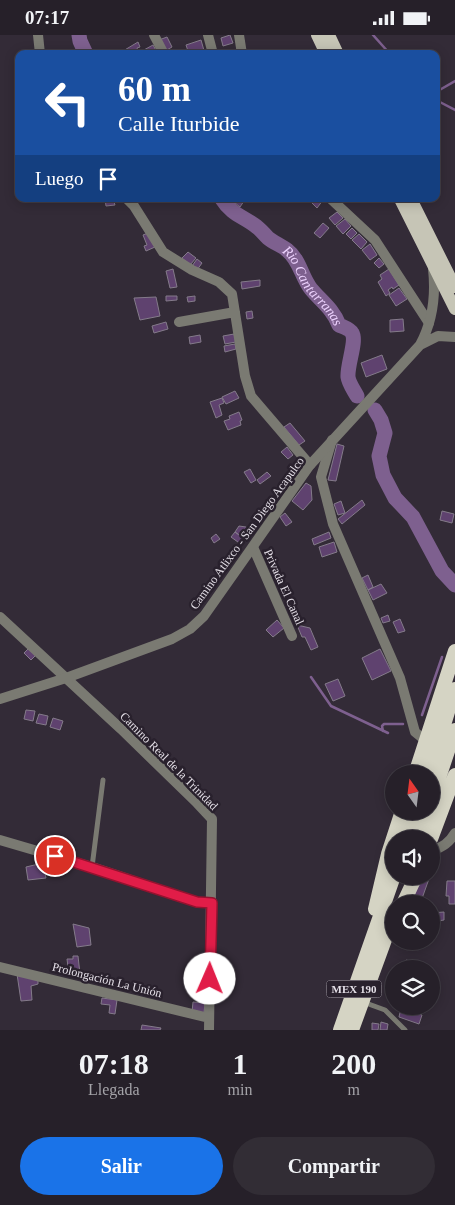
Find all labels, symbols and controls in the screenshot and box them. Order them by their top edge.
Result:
text: 07:17 [25,7,69,28]
icon: left [35,70,100,135]
text: 60 m [118,70,191,109]
text: Calle Iturbide [118,111,240,136]
icon: arrive [94,165,122,193]
text: Luego [35,168,84,189]
water label: Rio Cantarranas [279,242,346,328]
street label: Camino Atlixco - San Diego Acapulco [187,454,307,612]
street label: Privada El Canal [261,547,307,628]
street label: Camino Real de la Trinidad [117,709,221,813]
north arrow [385,765,440,820]
map controls [385,765,440,1015]
button: sound [385,830,440,885]
pin [34,835,76,877]
icon: arrive [41,842,69,870]
button: search [385,895,440,950]
position arrow [183,952,235,1004]
street label: Prolongación La Unión [51,960,163,1000]
button: layers [385,960,440,1015]
road number: MEX 190 [326,981,382,997]
text: 07:18 [79,1047,149,1080]
text: 1 [232,1047,247,1080]
text: 200 [331,1047,376,1080]
text: Llegada [88,1081,140,1098]
text: min [228,1081,252,1098]
text: m [347,1081,360,1098]
button: Salir [20,1137,223,1195]
button: Compartir [233,1137,435,1195]

